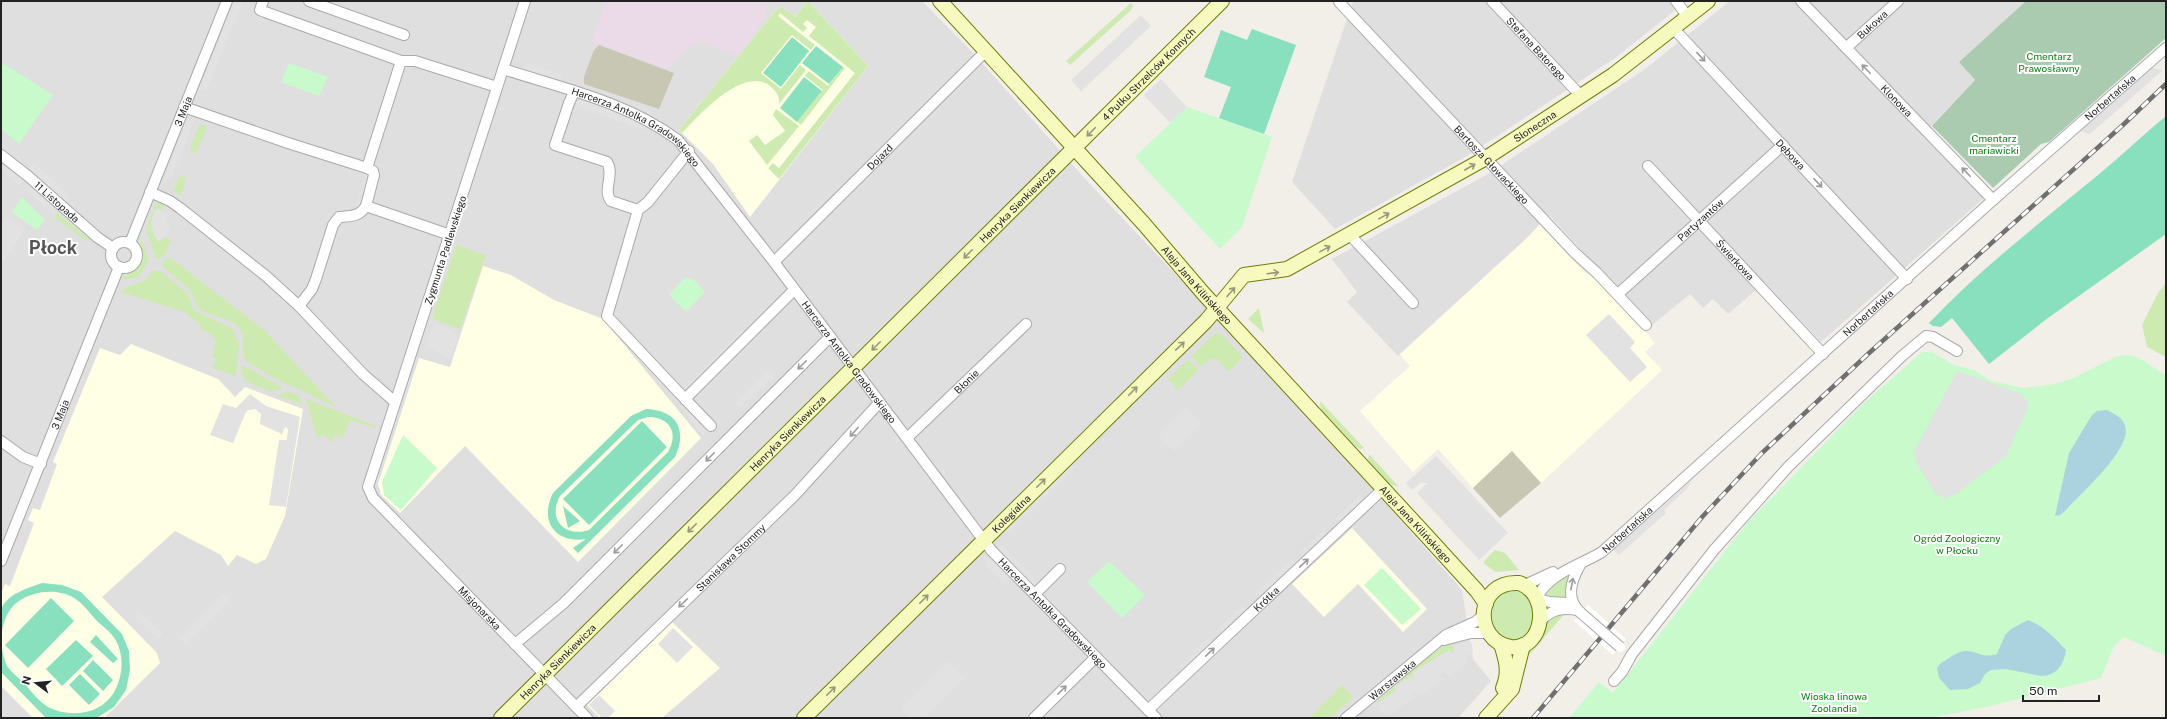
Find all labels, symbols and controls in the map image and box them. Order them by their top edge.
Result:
street label: Bukowa [1854,8,1890,41]
street label: Stefana Batorego [1504,15,1569,83]
street label: 4 Pułku Strzelców Konnych [1099,25,1198,123]
park label: Cmentarz Prawosławny [2018,50,2080,74]
one-way arrow [1696,52,1706,62]
one-way arrow [1861,64,1871,74]
street label: Norbertańska [2082,72,2138,123]
street label: Klonowa [1879,82,1915,119]
street label: Harcerza Antolka Gradowskiego [570,84,703,169]
street label: 3 Maja [171,94,194,128]
street label: Słoneczna [1511,108,1558,145]
street label: Bartosza Głowackiego [1452,123,1532,207]
one-way arrow [1086,127,1096,137]
park label: Cmentarz mariawicki [1969,132,2019,156]
street label: Dębowa [1773,136,1808,172]
street label: Dojazd [864,142,895,172]
one-way arrow [1464,163,1476,171]
street label: Henryka Sienkiewicza [977,164,1058,245]
one-way arrow [1961,167,1971,177]
one-way arrow [1813,178,1823,188]
street label: 11 Listopada [32,179,82,225]
street label: Zygmunta Padlewskiego [422,194,468,306]
street label: Partyzantów [1675,196,1726,243]
one-way arrow [1378,211,1390,219]
district label: Płock [29,237,78,258]
street label: Świerkowa [1713,237,1757,282]
street label: Aleja Jana Kilińskiego [1159,243,1235,327]
one-way arrow [1319,244,1331,252]
one-way arrow [963,249,972,259]
one-way arrow [1266,269,1279,276]
one-way arrow [1226,286,1235,297]
street label: Norbertańska [1840,287,1896,338]
street label: Harcerza Antolka Gradowskiego [799,298,899,426]
one-way arrow [871,341,881,351]
one-way arrow [1175,341,1185,351]
one-way arrow [797,360,807,370]
street label: Błonie [951,366,981,396]
one-way arrow [1128,386,1138,396]
street label: Henryka Sienkiewicza [747,393,828,473]
street label: 3 Maja [48,398,71,431]
one-way arrow [849,427,858,437]
one-way arrow [705,452,715,462]
one-way arrow [1036,478,1046,487]
street label: Aleja Jana Kilińskiego [1377,483,1454,565]
street label: Kolegialna [989,492,1033,535]
street label: Norbertańska [1599,504,1655,555]
street label: Stanisława Stommy [693,521,768,594]
one-way arrow [687,523,697,533]
park label: Ogród Zoologiczny w Płocku [1913,532,2001,556]
one-way arrow [613,544,623,554]
street label: Harcerza Antolka Gradowskiego [996,555,1110,671]
one-way arrow [1299,558,1309,567]
one-way arrow [1568,578,1576,591]
street label: Misjonarska [456,584,504,632]
street label: Krótka [1251,584,1281,614]
one-way arrow [919,594,929,604]
one-way arrow [678,598,688,608]
street label: Henryka Sienkiewicza [517,621,598,702]
one-way arrow [1204,648,1214,657]
street label: Warszawska [1366,657,1418,703]
north arrow [16,663,56,703]
text: N [19,674,33,686]
scale bar [2023,677,2099,703]
text: 50 m [2029,684,2057,698]
one-way arrow [1057,685,1067,695]
one-way arrow [826,686,836,696]
park label: Wioska linowa Zoolandia [1801,690,1867,714]

